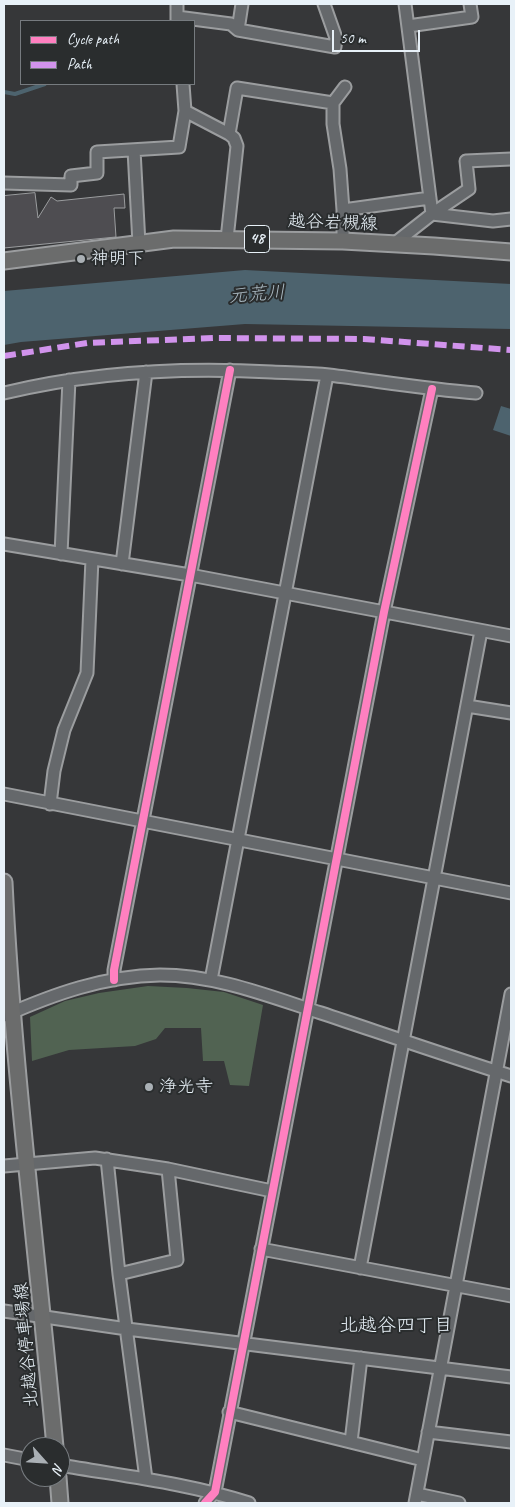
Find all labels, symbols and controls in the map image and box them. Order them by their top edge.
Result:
legend [20,20,195,85]
scale bar [335,20,422,52]
text: 50 m [340,29,366,48]
text: Cycle path [67,30,119,49]
text: Path [67,55,92,74]
street label: 越谷岩槻線 [288,211,378,235]
road number: 48 [244,225,270,252]
place label: 神明下 [91,248,145,270]
marker: 神明下 [75,253,87,265]
water label: 元荒川 [228,282,286,308]
place label: 浄光寺 [159,1076,213,1098]
marker: 浄光寺 [143,1081,155,1093]
street label: 北越谷停車場線 [11,1281,43,1409]
district label: 北越谷四丁目 [339,1315,453,1337]
north arrow [20,1437,70,1487]
text: N [48,1461,68,1476]

